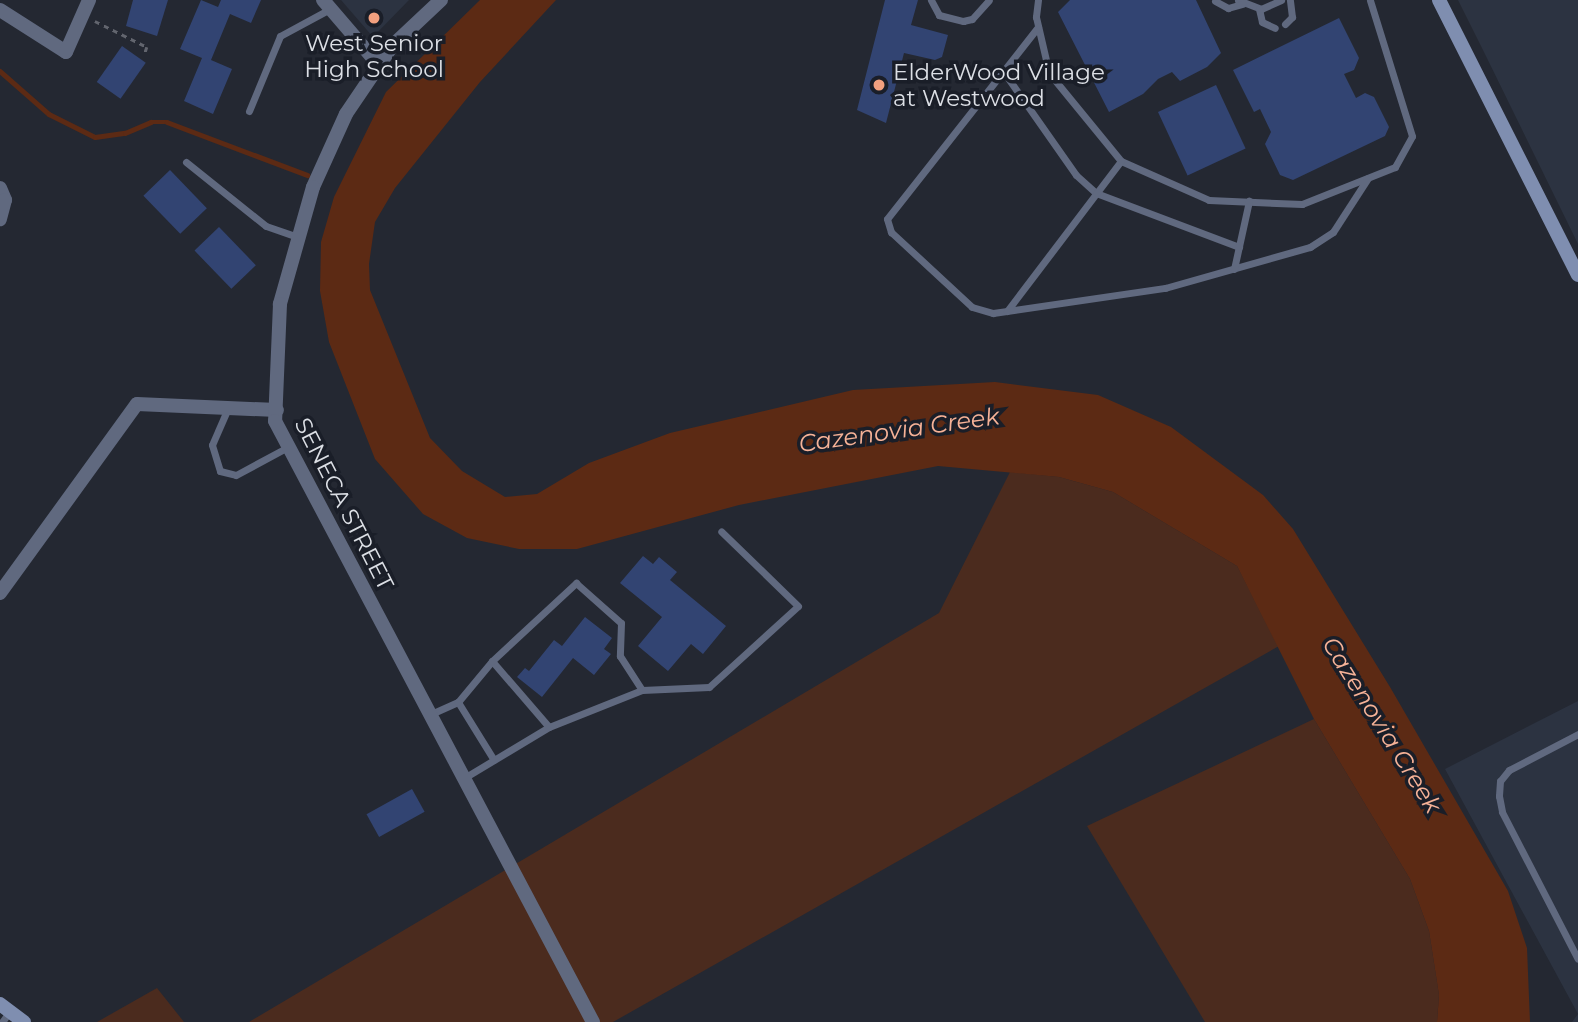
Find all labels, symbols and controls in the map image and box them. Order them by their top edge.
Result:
marker: West Senior High School [366,10,382,26]
place label: West Senior High School [304,29,444,83]
place label: ElderWood Village at Westwood [893,58,1105,112]
marker: ElderWood Village at Westwood [871,77,887,93]
water label: Cazenovia Creek [797,402,1001,458]
street label: SENECA STREET [289,413,399,595]
water label: Cazenovia Creek [1316,632,1448,818]

